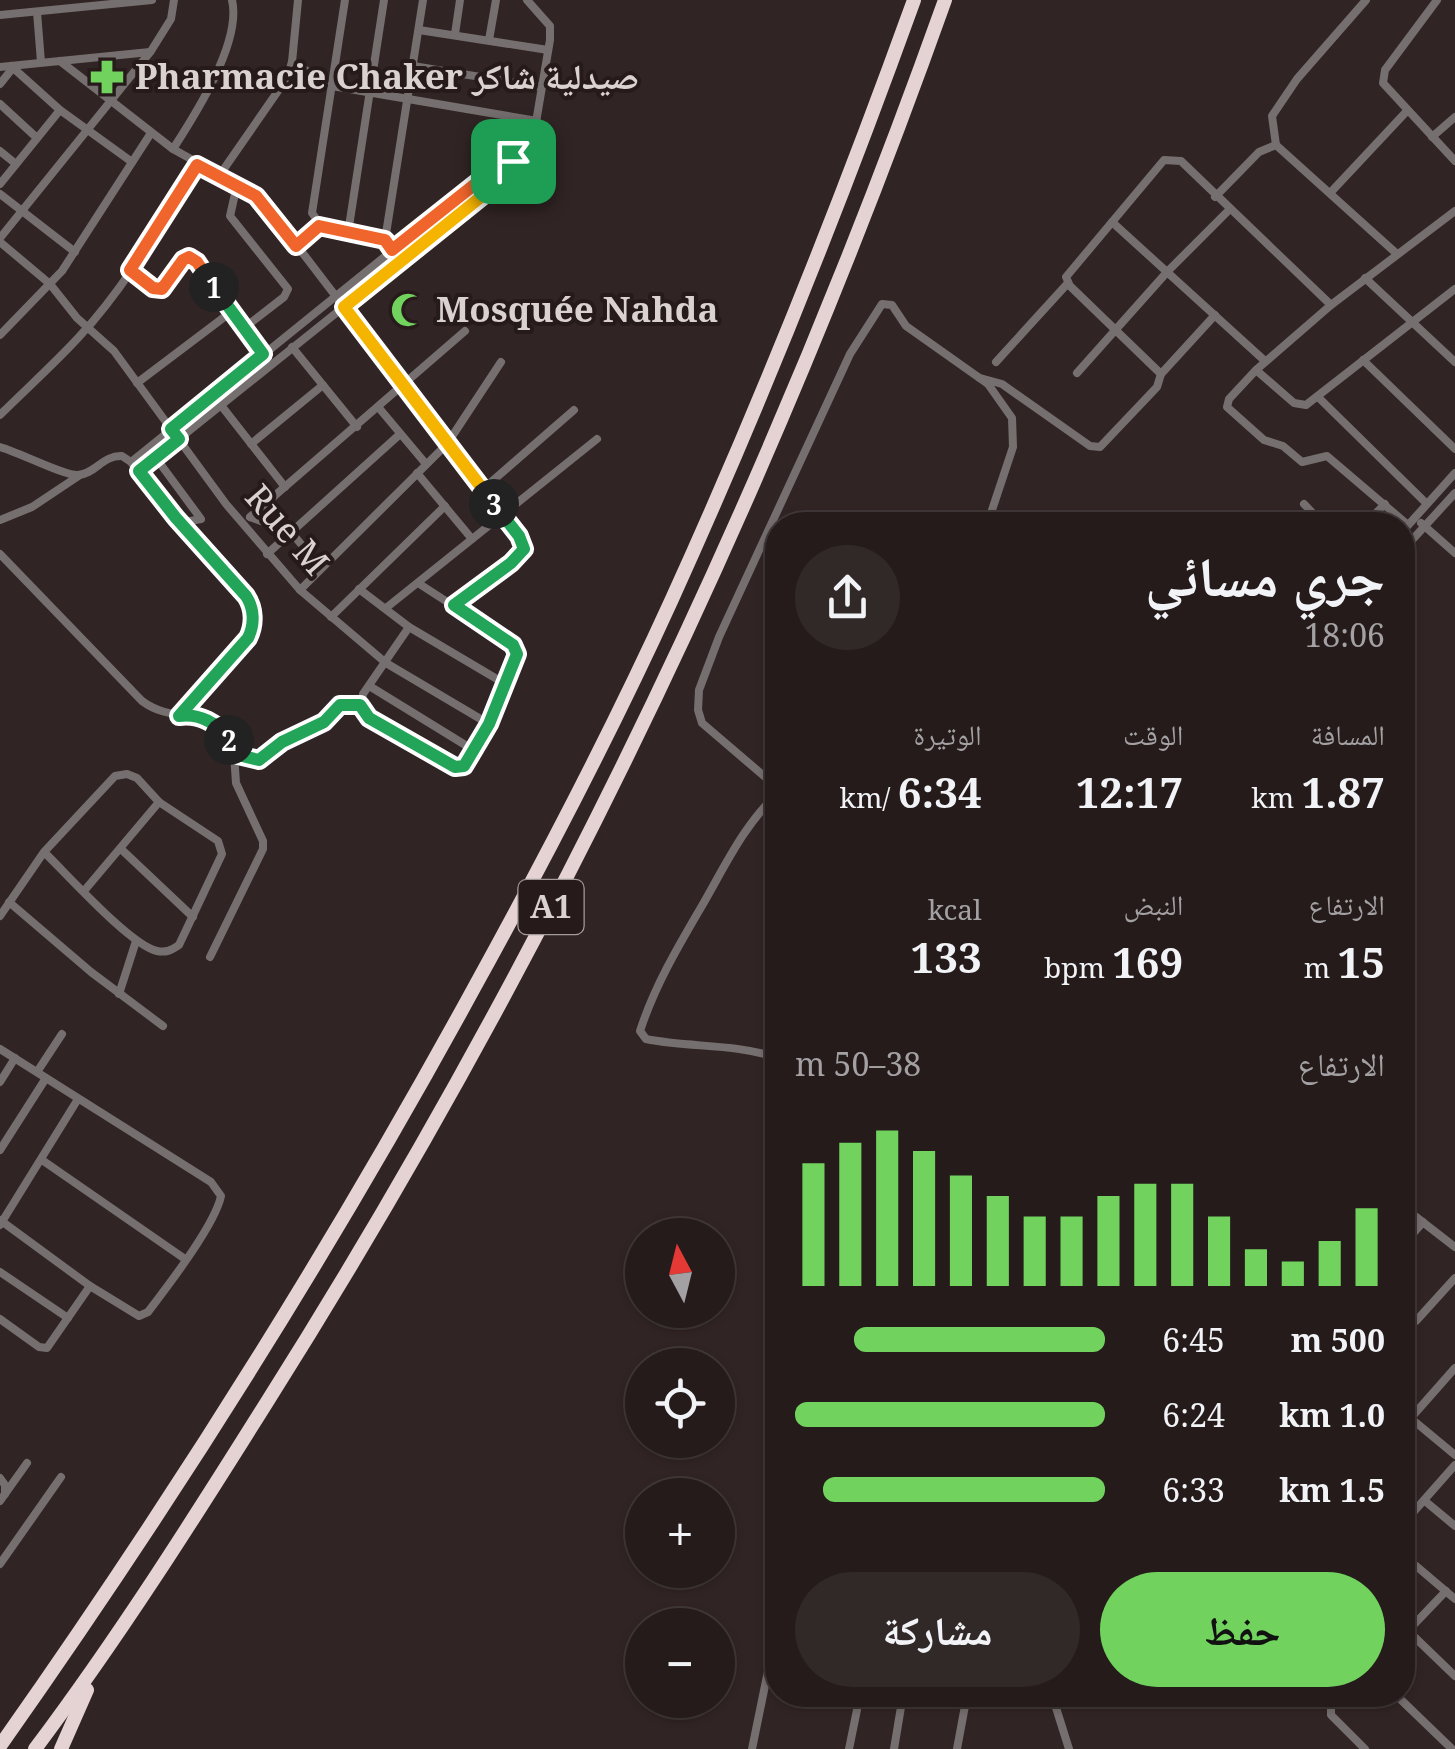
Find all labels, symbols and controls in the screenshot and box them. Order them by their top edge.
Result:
place label: Pharmacie Chaker صيدلية شاكر [135,52,639,99]
pharmacy icon: Pharmacie Chaker صيدلية شاكر [88,58,126,96]
pin [471,119,556,204]
icon: arrive [486,134,541,189]
pin: 1 [189,262,239,312]
text: 1 [206,268,222,306]
place label: Mosquée Nahda [436,285,718,332]
mosque icon: Mosquée Nahda [389,291,427,329]
street label: Rue M [236,474,341,584]
pin: 3 [469,479,519,529]
text: 3 [486,485,502,523]
text: جري مسائي [1145,538,1385,613]
button: share [795,545,900,650]
text: 18:06 [1304,613,1385,656]
pin: 2 [204,715,254,765]
text: الوتيرة [914,715,982,753]
text: الوقت [1123,715,1183,753]
text: المسافة [1311,715,1385,753]
text: 2 [221,721,237,759]
text: 6:34 [898,763,982,820]
text: 12:17 [1076,763,1183,820]
text: 1.87 [1301,763,1385,820]
text: /km [840,778,898,816]
text: km [1251,778,1301,816]
road number: A1 [518,880,584,934]
text: النبض [1124,885,1183,923]
text: الارتفاع [1309,885,1385,923]
text: kcal [928,890,982,928]
text: 133 [910,928,982,985]
text: 169 [1112,933,1183,990]
text: 15 [1338,933,1385,990]
text: bpm [1044,948,1112,986]
text: m [1304,948,1338,986]
text: 38–50 m [795,1042,921,1085]
text: الارتفاع [1298,1042,1385,1085]
north arrow [625,1218,735,1328]
map controls [625,1218,735,1718]
text: 6:45 [1162,1318,1225,1361]
text: 500 m [1291,1318,1385,1361]
button: locate [625,1348,735,1458]
text: 6:24 [1162,1393,1225,1436]
text: 1.0 km [1279,1393,1385,1436]
text: 6:33 [1162,1468,1225,1511]
text: 1.5 km [1279,1468,1385,1511]
button: + [625,1478,735,1588]
button: مشاركة [795,1572,1080,1687]
button: حفظ [1100,1572,1385,1687]
button: − [625,1608,735,1718]

